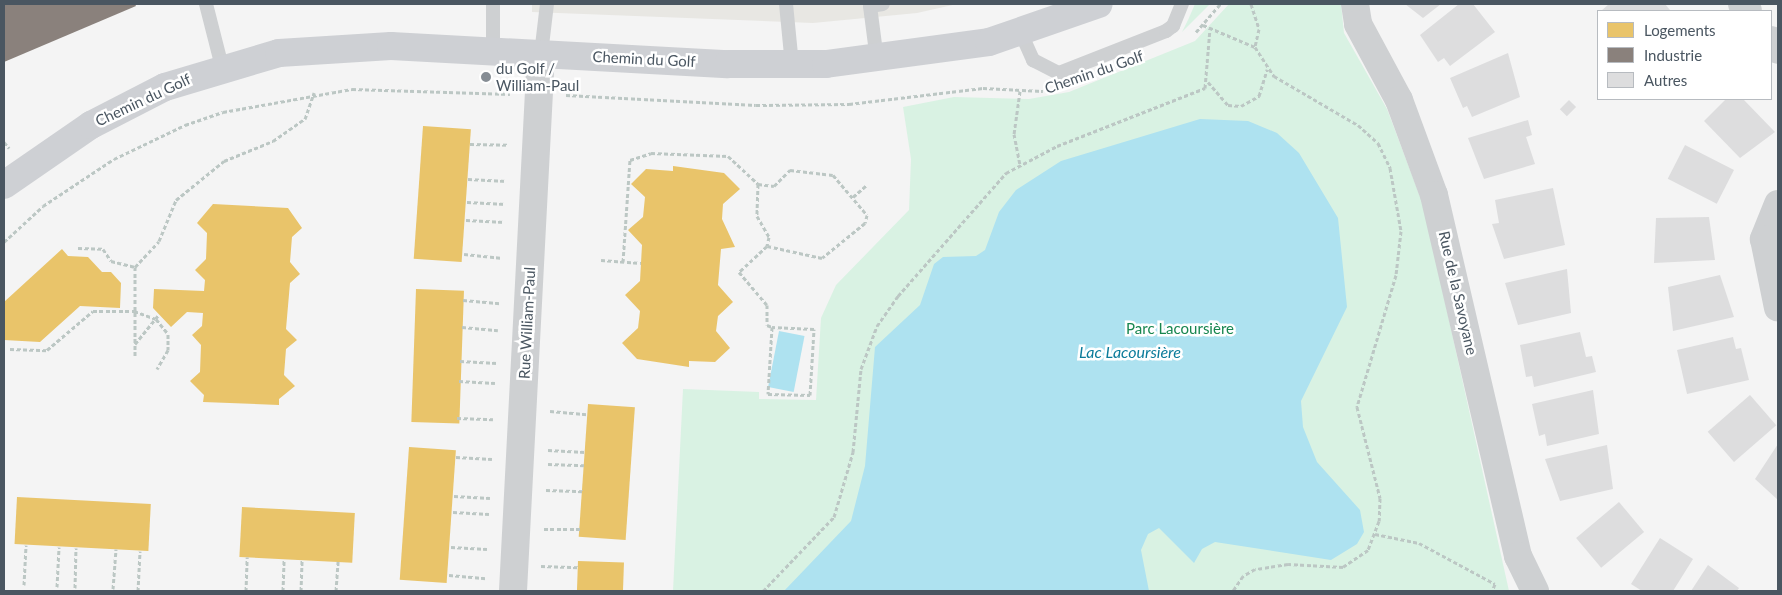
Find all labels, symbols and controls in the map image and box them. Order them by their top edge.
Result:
legend [1597,10,1772,100]
text: Logements [1644,21,1716,39]
text: Industrie [1644,46,1702,64]
street label: Chemin du Golf [592,47,696,71]
street label: Chemin du Golf [1042,47,1146,97]
place label: du Golf / William-Paul [496,59,579,94]
street label: Chemin du Golf [92,70,194,130]
marker: du Golf / William-Paul [480,71,492,83]
text: Autres [1644,71,1687,89]
street label: Rue de la Savoyane [1435,229,1481,357]
street label: Rue William-Paul [515,266,539,380]
park label: Parc Lacoursière [1126,320,1234,338]
water label: Lac Lacoursière [1079,342,1181,362]

